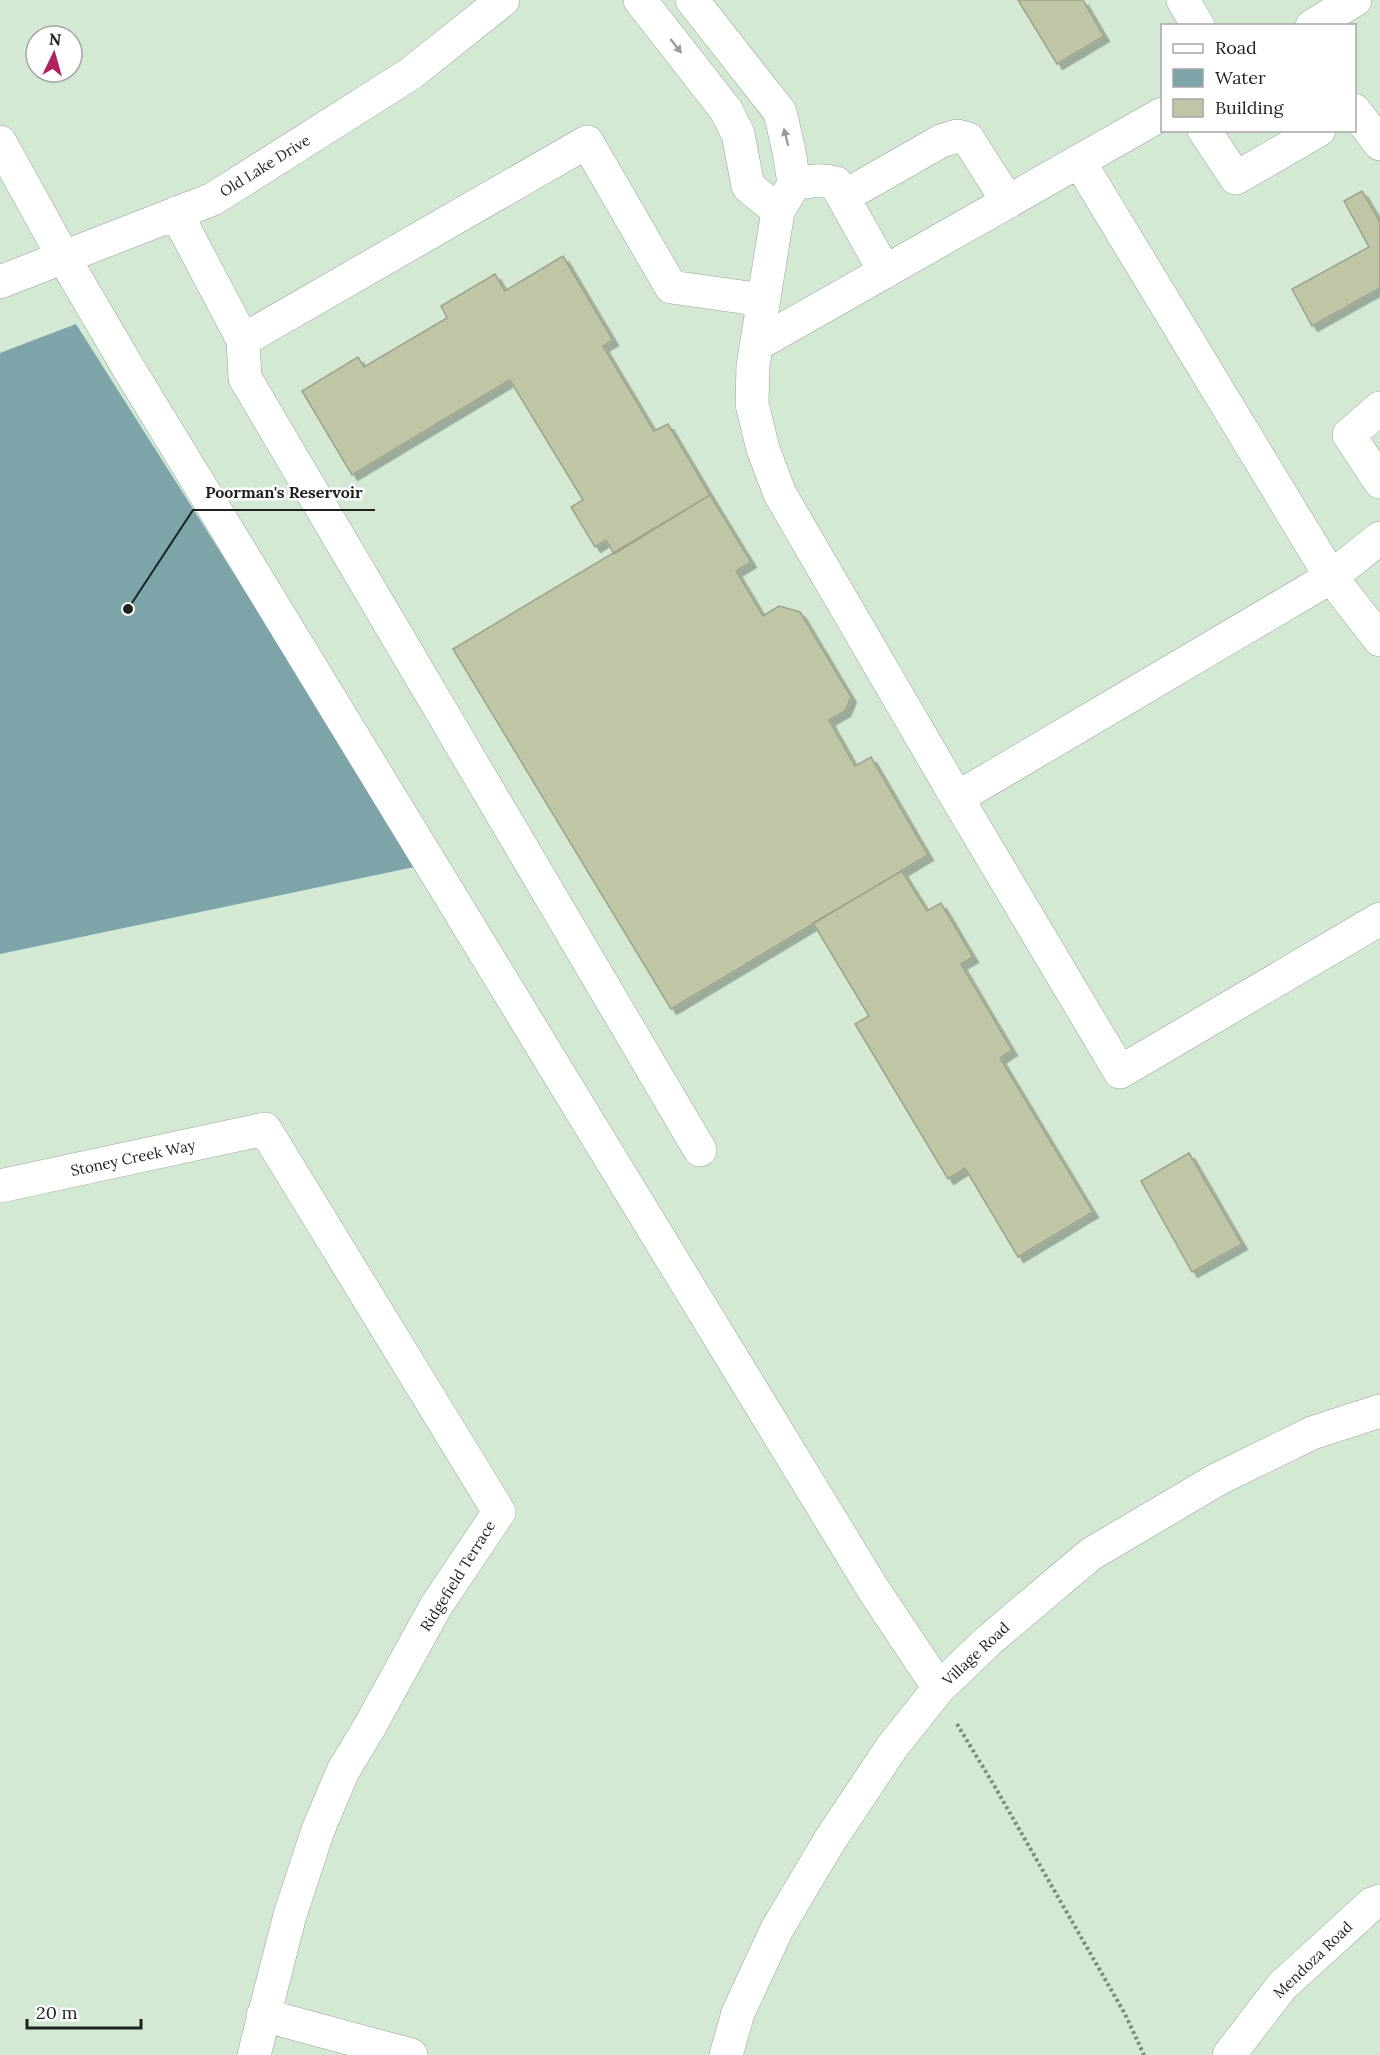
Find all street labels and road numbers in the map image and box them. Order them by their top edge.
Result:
street label: Old Lake Drive [216,130,314,201]
street label: Stoney Creek Way [69,1135,197,1180]
street label: Ridgefield Terrace [416,1517,499,1635]
street label: Village Road [937,1618,1013,1690]
street label: Mendoza Road [1269,1917,1356,2002]

